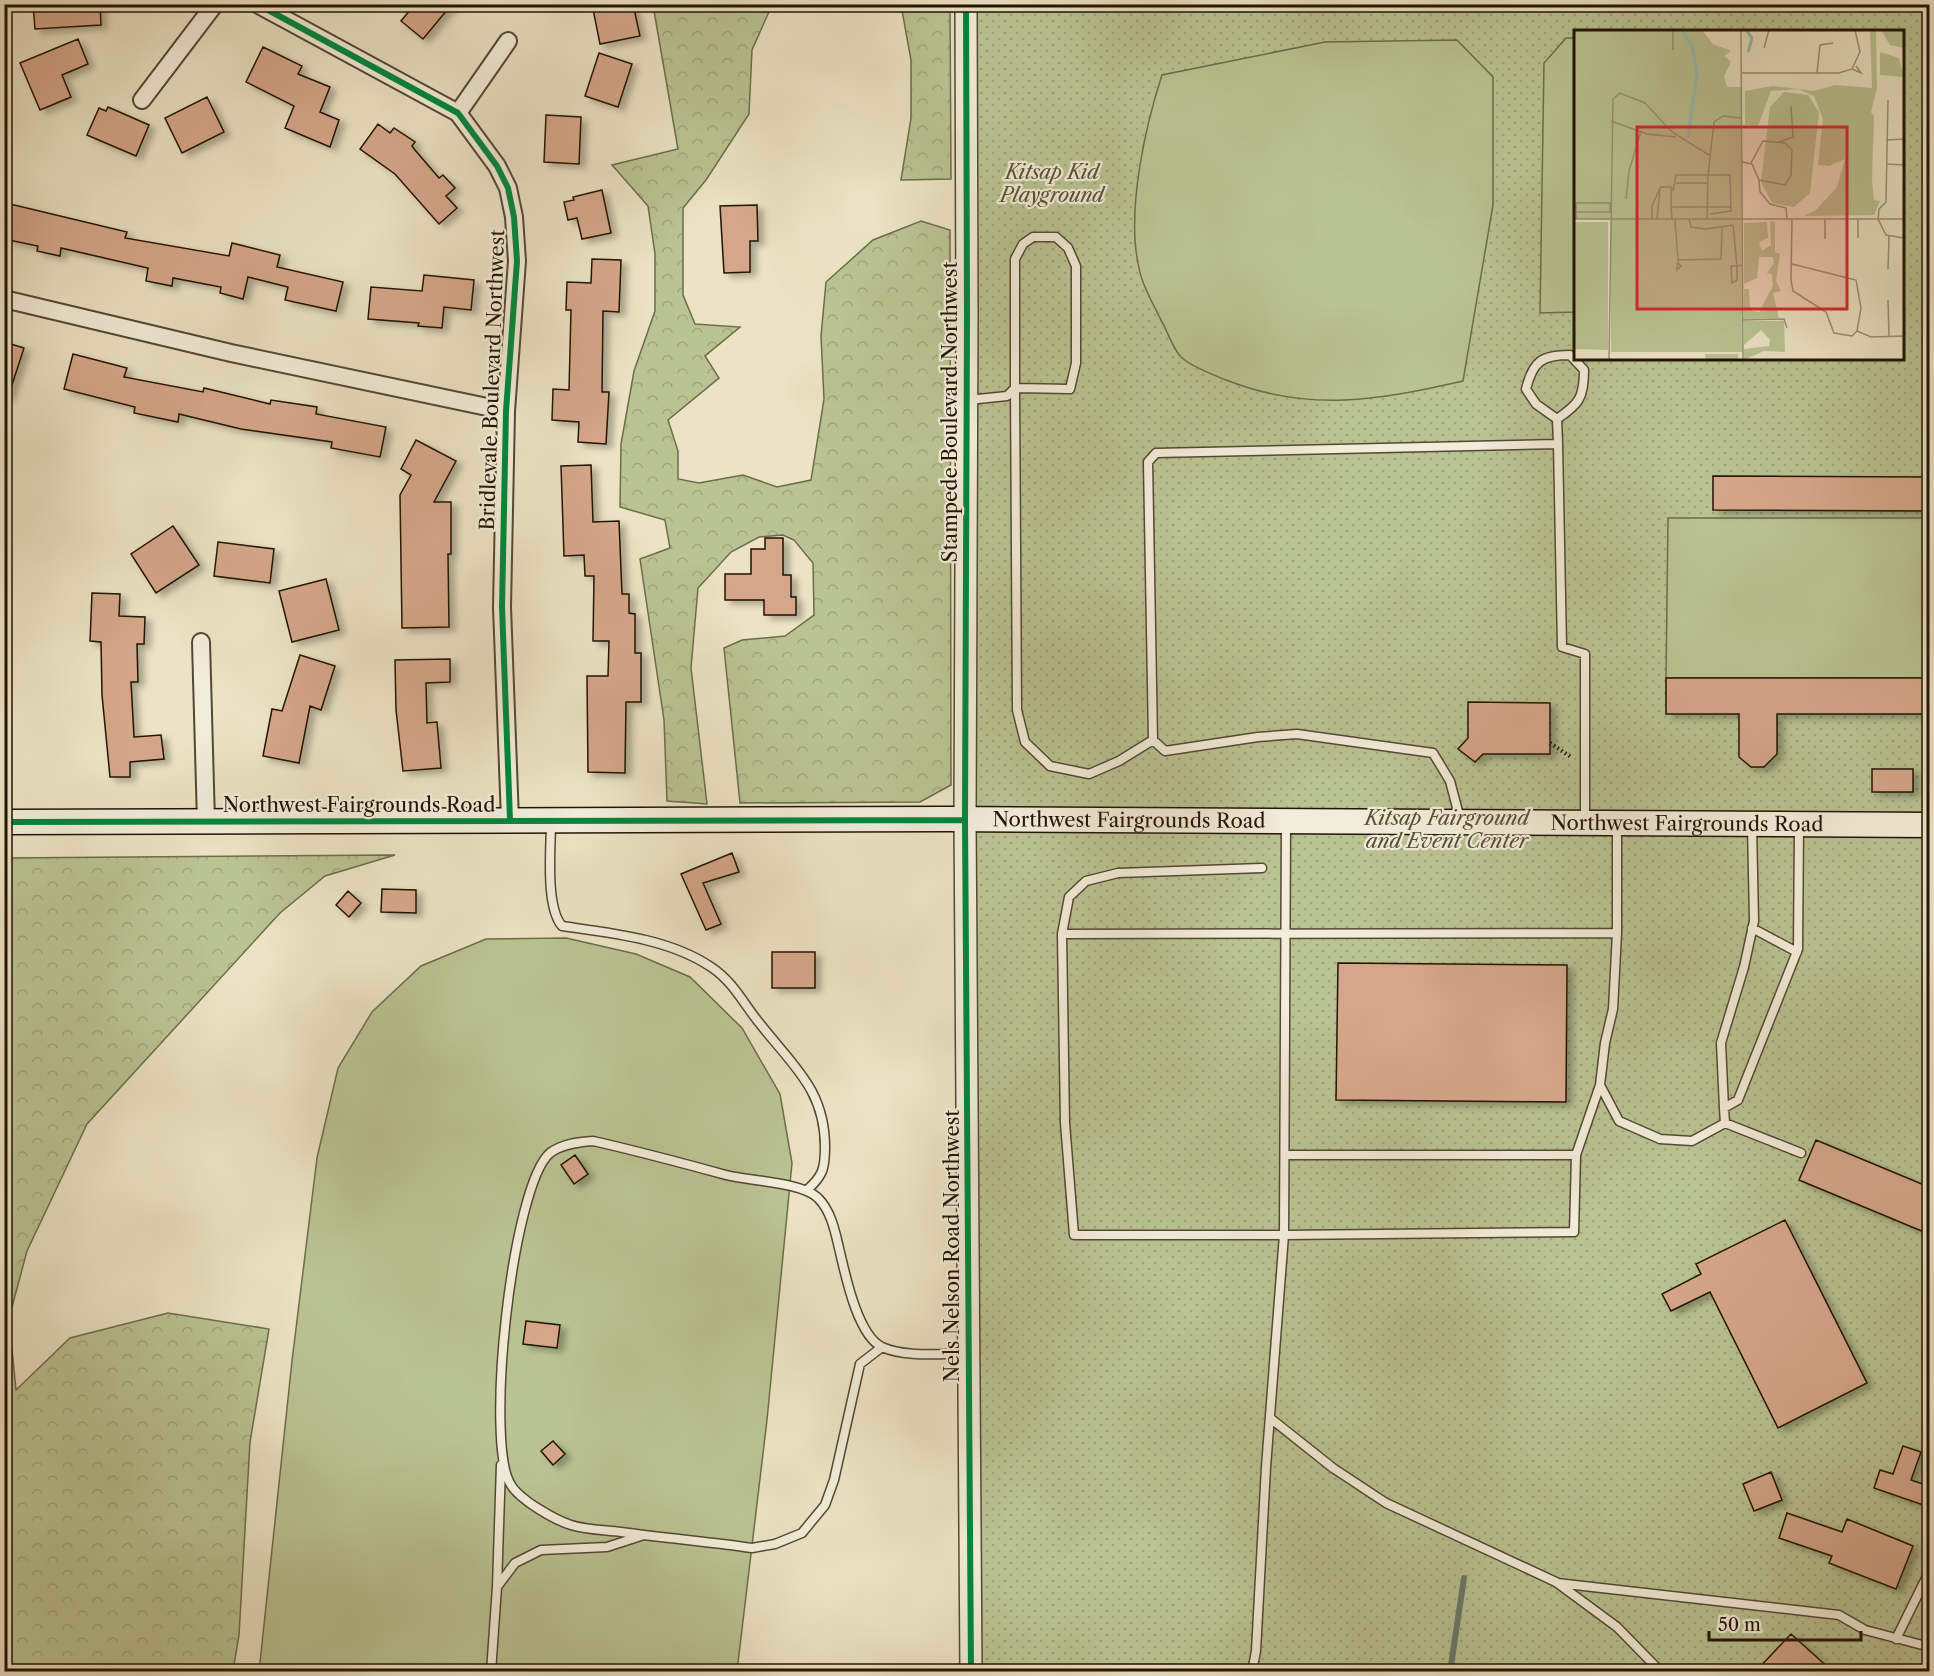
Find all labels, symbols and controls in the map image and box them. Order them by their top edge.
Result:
inset map [1574,30,1904,360]
park label: Kitsap Kid Playground [998,160,1106,207]
street label: Bridlevale Boulevard Northwest [475,229,509,531]
street label: Stampede Boulevard Northwest [938,262,962,562]
street label: Northwest Fairgrounds Road [223,793,495,817]
park label: Kitsap Fairground and Event Center [1363,806,1531,853]
street label: Northwest Fairgrounds Road [992,807,1266,833]
street label: Northwest Fairgrounds Road [1550,811,1824,836]
street label: Nels Nelson Road Northwest [940,1110,964,1382]
scale bar [1709,1604,1860,1642]
text: 50 m [1718,1614,1761,1636]

